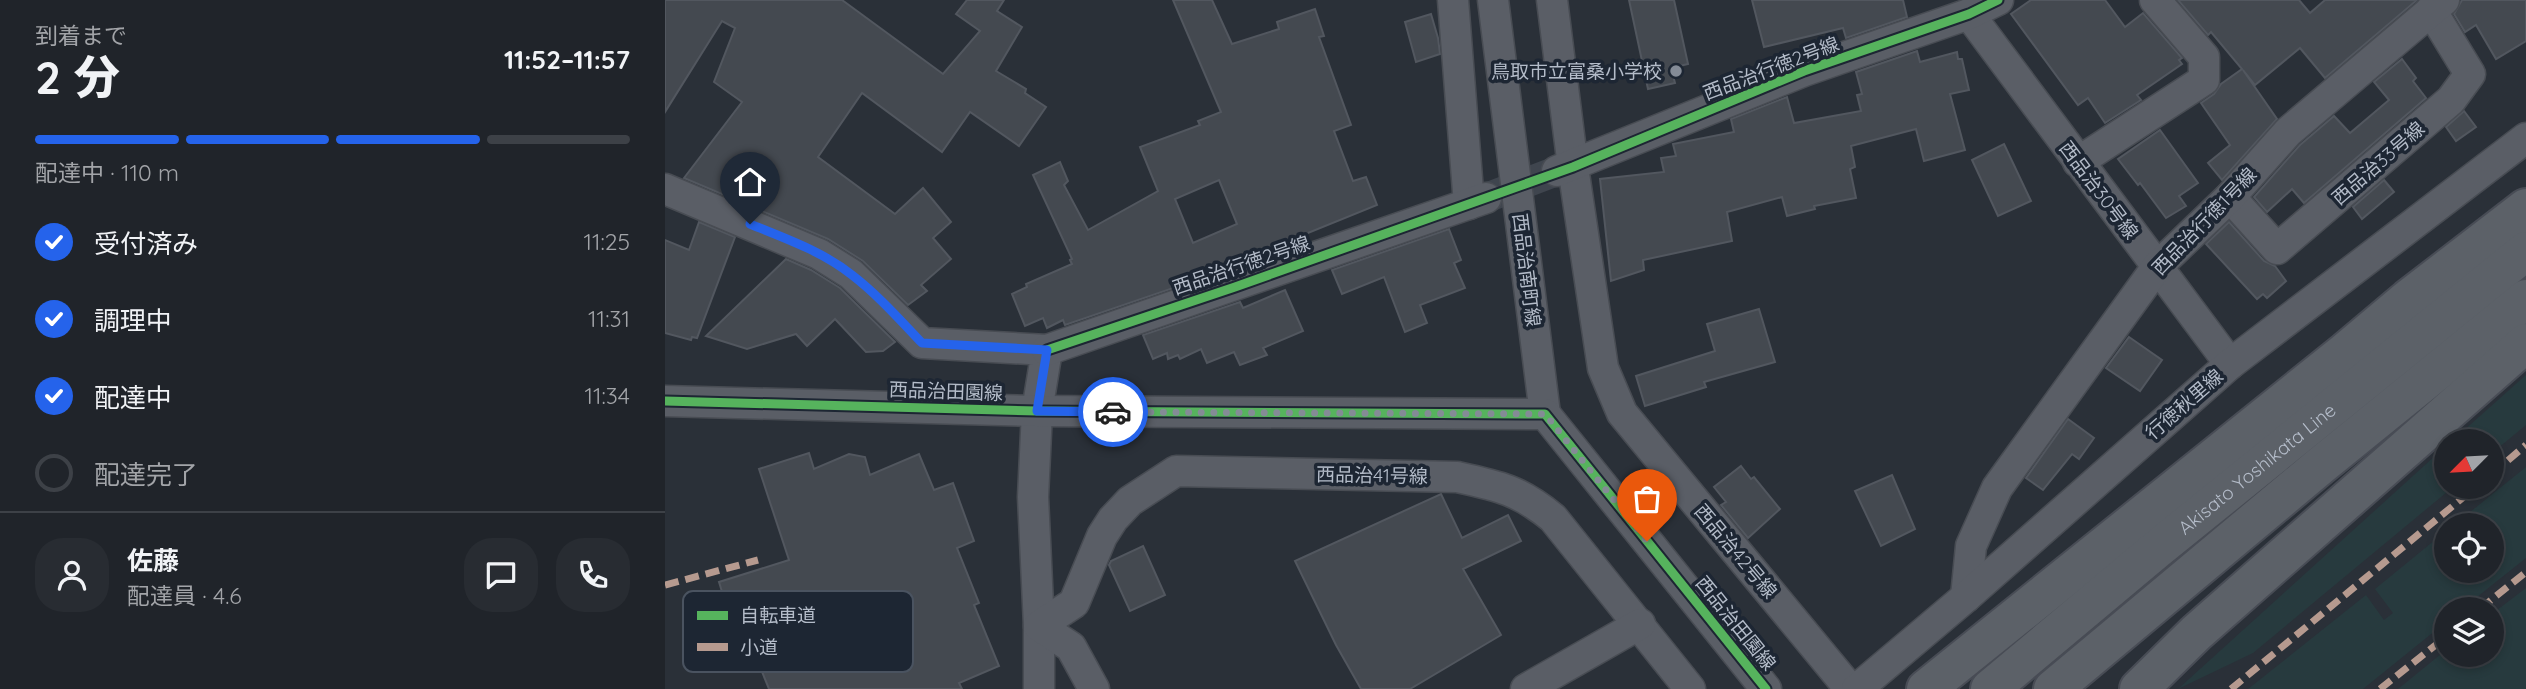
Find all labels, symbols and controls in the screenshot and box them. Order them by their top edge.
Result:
text: 到着まで [35,21,127,50]
street label: 西品治行徳2号線 [1700,31,1842,105]
text: 11:52–11:57 [504,43,630,76]
text: 2 分 [35,48,120,106]
place label: 鳥取市立富桑小学校 [1491,59,1662,83]
marker: 鳥取市立富桑小学校 [1668,63,1684,79]
street label: 西品治33号線 [2327,116,2429,210]
street label: 西品治30号線 [2054,136,2144,244]
pin [720,152,780,224]
text: 配達中 · 110 m [35,158,179,187]
street label: 西品治行徳1号線 [2147,162,2261,280]
icon: home [731,163,769,201]
street label: 西品治南町線 [1508,212,1546,328]
icon: check [35,223,73,261]
text: 受付済み [94,227,198,260]
text: 11:25 [583,227,630,256]
street label: 西品治行徳2号線 [1169,230,1313,300]
icon: check [35,300,73,338]
text: 調理中 [94,304,172,337]
text: 11:31 [588,304,630,333]
street label: 行徳秋里線 [2140,364,2228,444]
icon: check [35,377,73,415]
street label: 西品治田園線 [889,377,1003,405]
courier [1078,377,1148,447]
text: 配達中 [94,381,172,414]
text: 11:34 [585,381,630,410]
icon: car [1094,393,1132,431]
street label: Akisato Yoshikata Line [2173,398,2340,540]
north arrow [2434,429,2504,499]
map controls [2434,429,2504,667]
text: 配達完了 [94,458,198,491]
street label: 西品治41号線 [1316,462,1428,488]
pin [1617,469,1677,541]
icon: bag [1628,480,1666,518]
street label: 西品治42号線 [1690,499,1782,603]
button: locate [2434,513,2504,583]
button: person [35,538,109,612]
button: chat [464,538,538,612]
button: phone [556,538,630,612]
text: 佐藤 [127,544,179,577]
street label: 西品治田園線 [1691,571,1781,675]
text: 配達員 · 4.6 [127,581,242,610]
legend [683,591,913,672]
button: layers [2434,597,2504,667]
text: 自転車道 [740,603,816,627]
text: 小道 [740,635,778,659]

